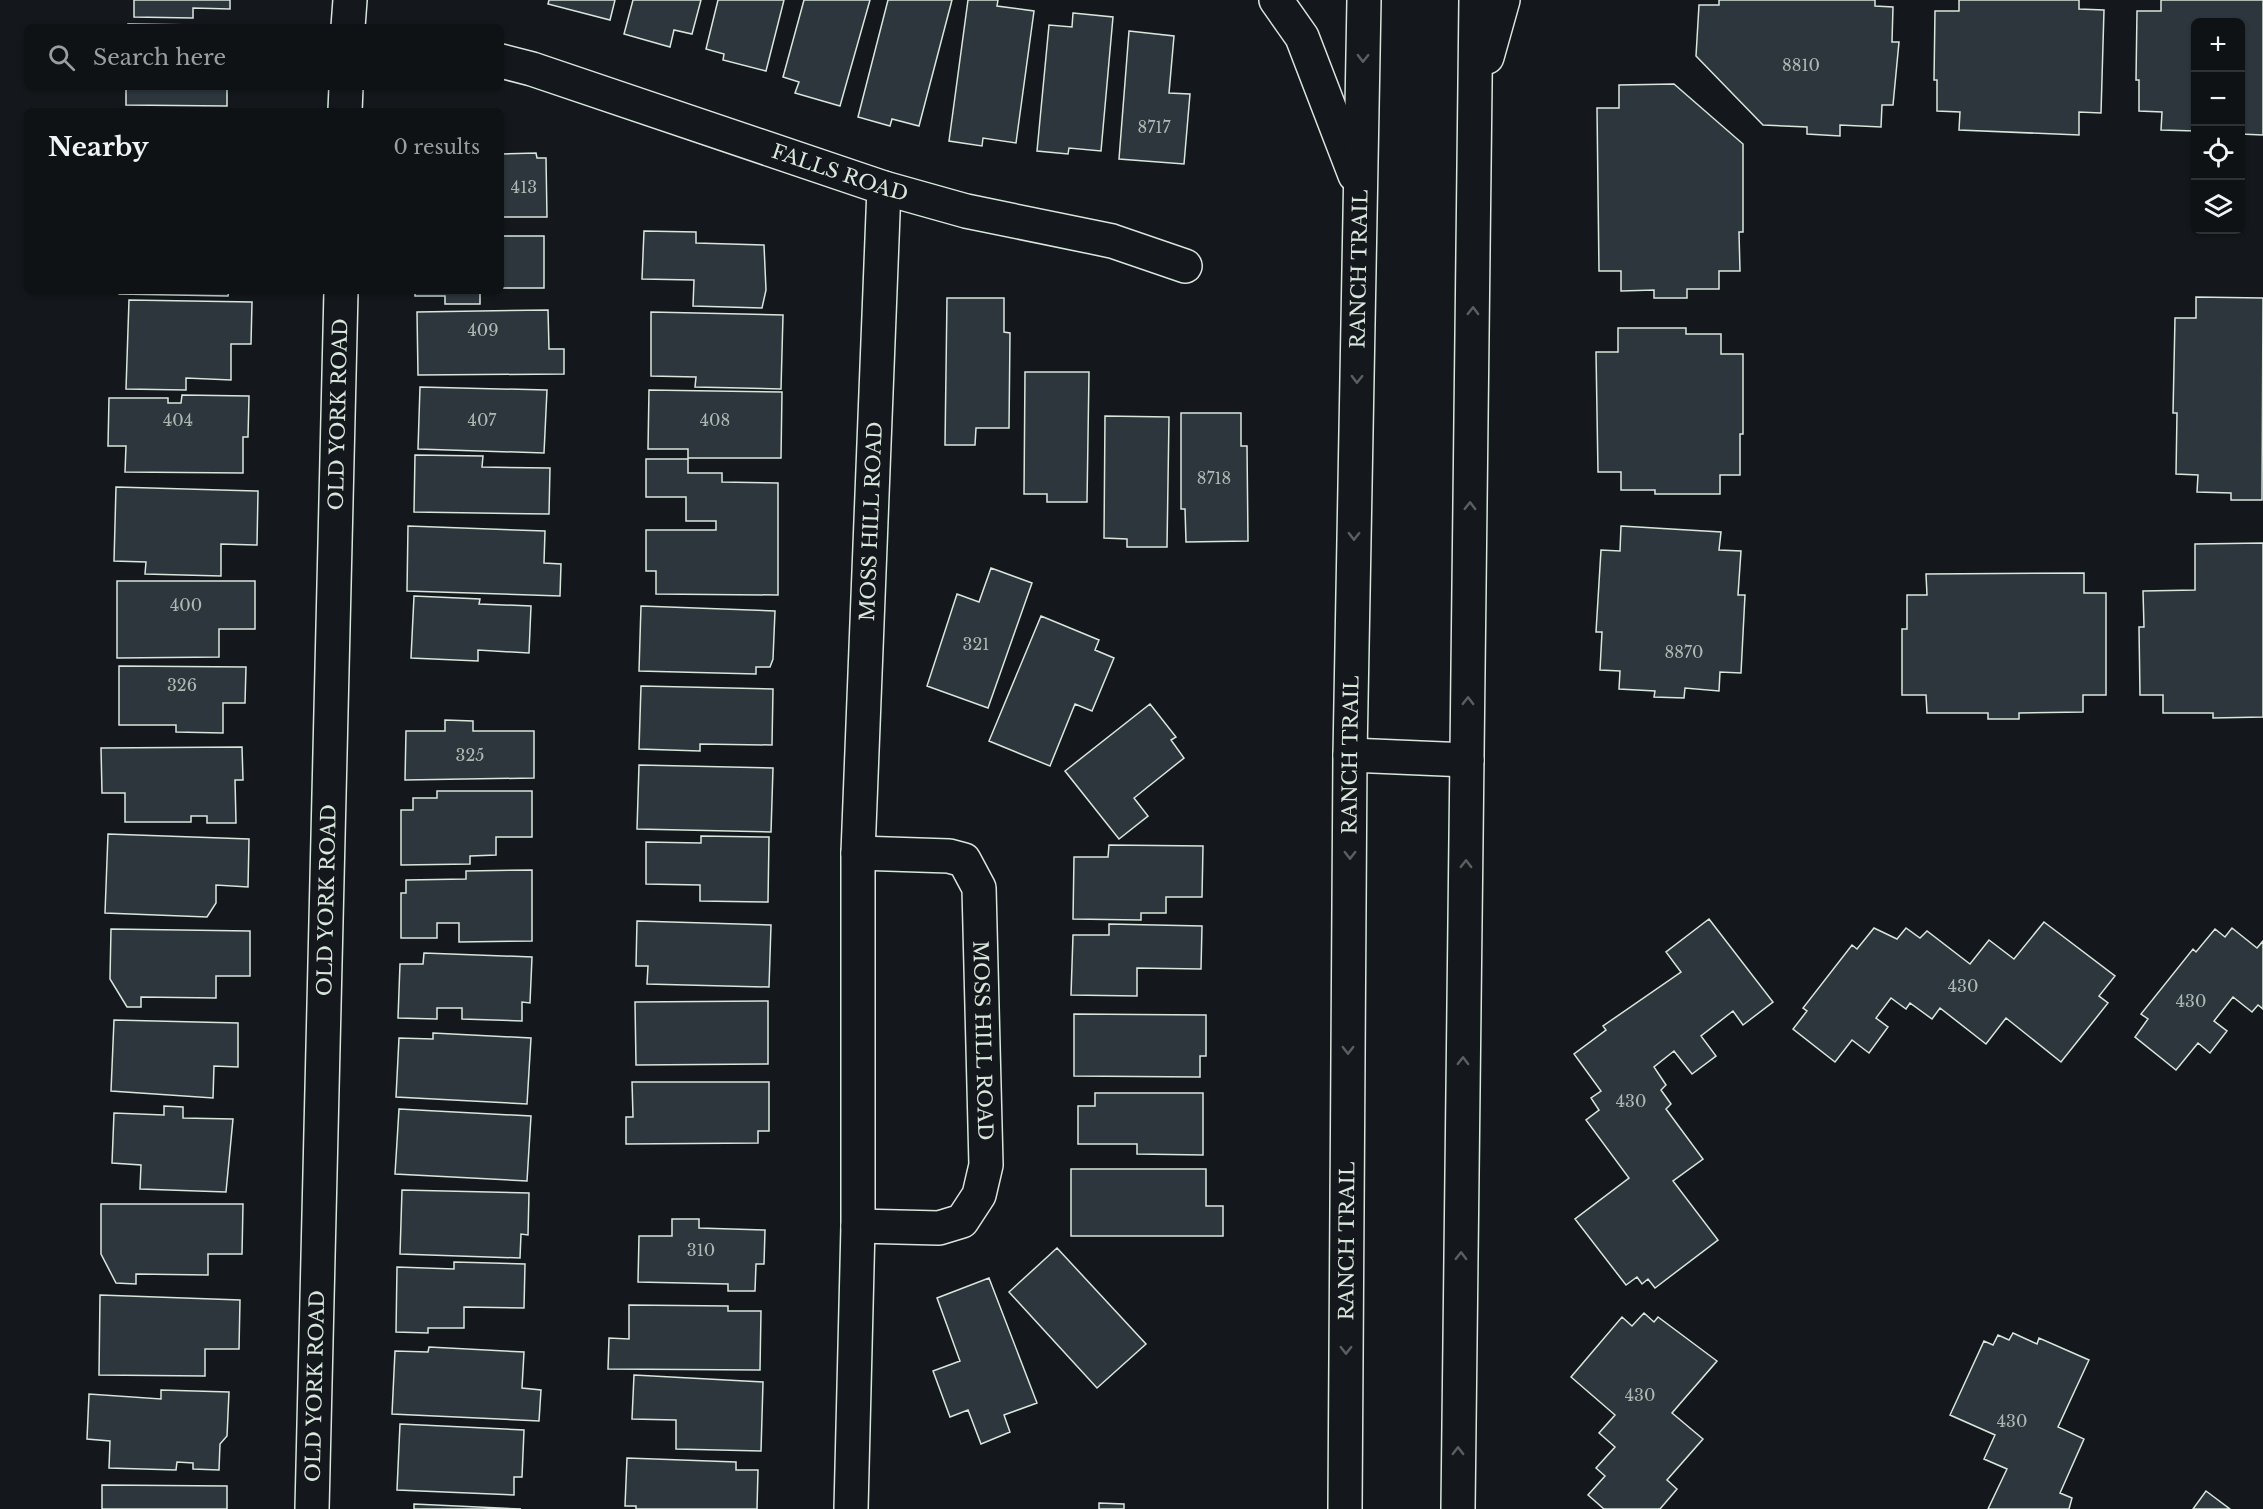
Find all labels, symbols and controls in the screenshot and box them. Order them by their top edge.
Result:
map controls [2191,18,2245,234]
button: + [2191,18,2245,72]
search box [24,24,504,90]
icon: search [45,41,78,74]
text: Search here [93,44,226,71]
one-way arrow [1356,54,1369,63]
house number: 8810 [1782,55,1820,75]
button: − [2191,72,2245,126]
house number: 8717 [1138,117,1171,137]
button: locate [2191,126,2245,180]
text: Nearby [48,131,149,163]
text: 0 results [394,135,480,159]
street label: FALLS ROAD [769,139,911,206]
house number: 413 [511,177,537,197]
button: layers [2191,180,2245,234]
street label: RANCH TRAIL [1346,189,1372,349]
one-way arrow [1467,307,1479,316]
street label: OLD YORK ROAD [324,318,352,511]
house number: 409 [467,320,499,340]
one-way arrow [1351,375,1363,384]
house number: 404 [163,410,193,430]
house number: 407 [468,410,497,430]
house number: 408 [700,410,730,430]
street label: MOSS HILL ROAD [855,421,887,622]
house number: 8718 [1197,468,1231,488]
one-way arrow [1464,502,1476,511]
one-way arrow [1348,532,1360,541]
house number: 400 [170,595,202,615]
house number: 321 [963,634,989,654]
house number: 8870 [1665,642,1703,662]
house number: 326 [167,675,197,695]
street label: RANCH TRAIL [1337,675,1363,835]
one-way arrow [1462,697,1474,706]
house number: 325 [456,745,484,765]
street label: OLD YORK ROAD [312,804,341,996]
one-way arrow [1344,851,1356,860]
one-way arrow [1460,860,1472,869]
street label: MOSS HILL ROAD [968,940,997,1141]
house number: 430 [1948,976,1978,996]
house number: 430 [2176,991,2206,1011]
one-way arrow [1342,1046,1355,1055]
one-way arrow [1457,1056,1470,1065]
house number: 430 [1616,1091,1646,1111]
street label: RANCH TRAIL [1334,1161,1359,1321]
house number: 310 [687,1240,715,1260]
one-way arrow [1455,1251,1467,1260]
street label: OLD YORK ROAD [301,1290,329,1482]
one-way arrow [1340,1346,1352,1355]
house number: 430 [1625,1385,1655,1405]
house number: 430 [1997,1411,2027,1431]
one-way arrow [1452,1446,1464,1455]

